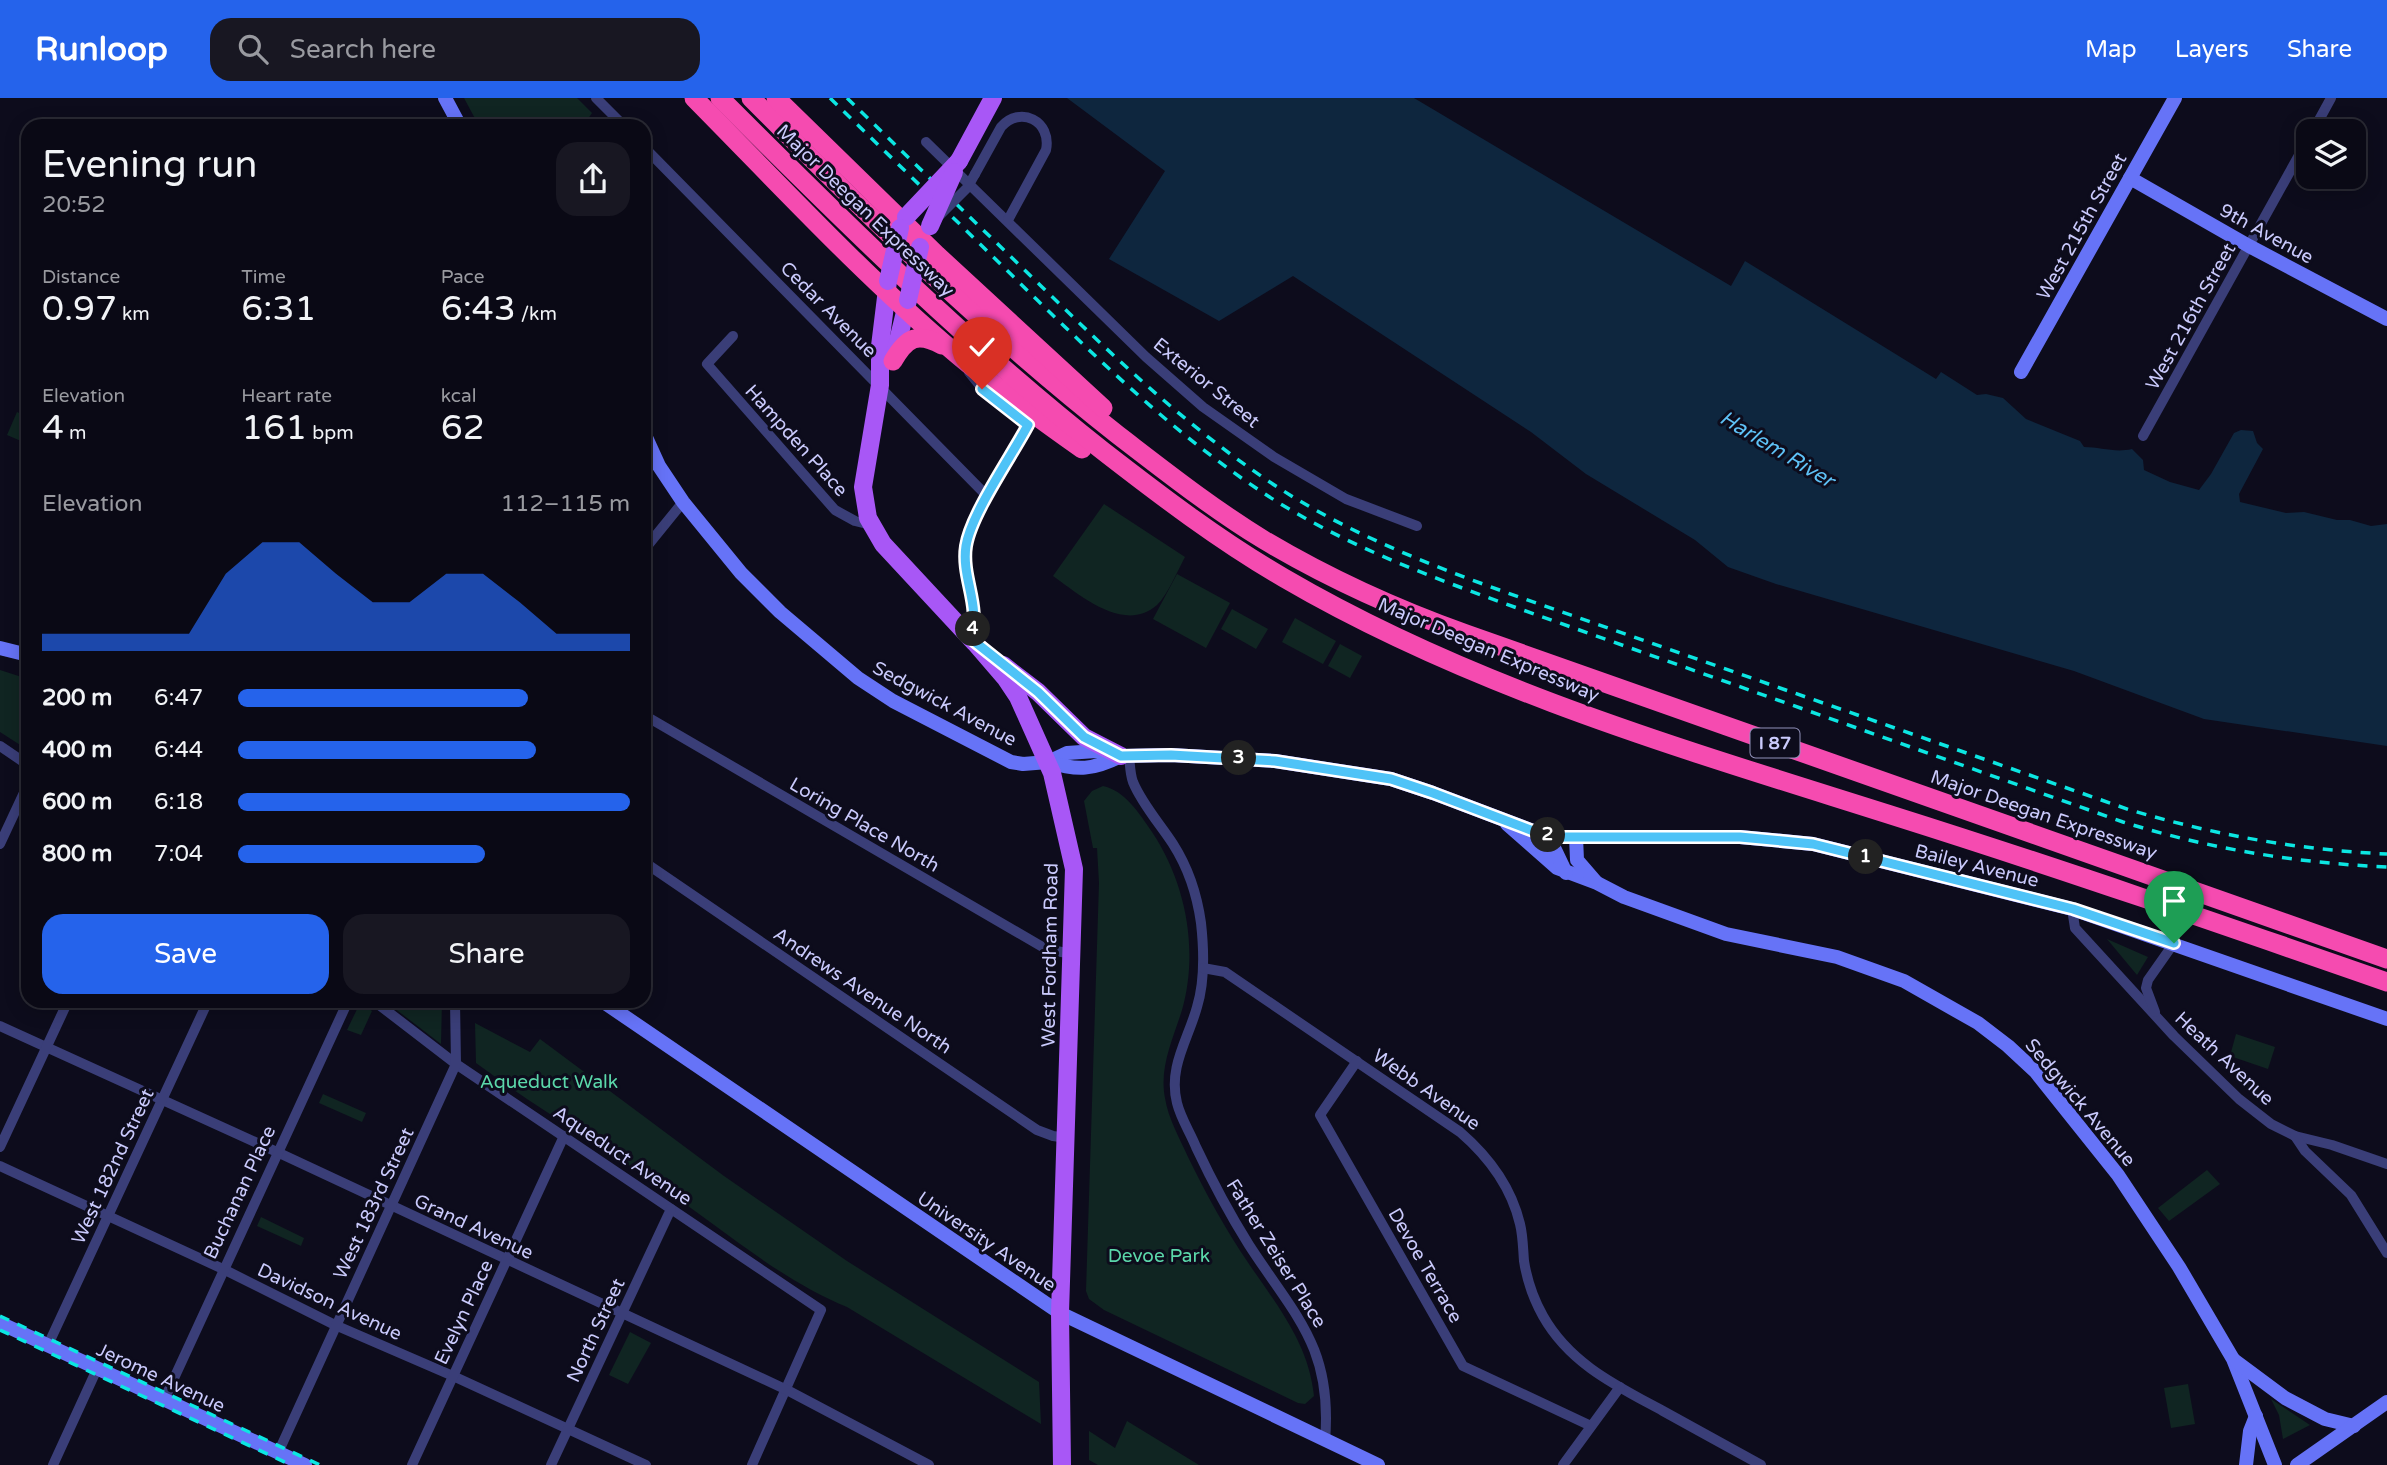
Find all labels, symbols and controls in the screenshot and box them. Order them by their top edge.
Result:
search box [210,18,700,81]
text: Runloop [35,30,168,69]
icon: search [234,30,272,68]
text: Search here [290,34,436,65]
text: Map [2085,35,2137,64]
text: Layers [2175,35,2249,64]
text: Share [2287,35,2352,64]
map controls [2296,119,2366,189]
button: layers [2296,119,2366,189]
street label: Major Deegan Expressway [772,120,959,301]
text: Evening run [42,142,257,188]
button: share [556,142,630,216]
street label: West 215th Street [2032,149,2131,304]
text: 20:52 [42,191,106,219]
street label: 9th Avenue [2216,199,2317,269]
street label: West 216th Street [2141,239,2240,394]
street label: Cedar Avenue [776,257,881,362]
text: Distance [42,266,120,288]
text: Time [241,266,286,288]
text: Pace [441,266,484,288]
text: 0.97 [42,288,117,330]
text: 6:31 [241,288,316,330]
text: 6:43 [441,288,516,330]
text: km [117,303,150,325]
text: /km [516,303,557,325]
pin [952,317,1012,389]
icon: check [963,328,1001,366]
street label: Exterior Street [1149,333,1264,432]
street label: Hampden Place [740,380,852,501]
text: Elevation [42,385,125,407]
text: Heart rate [241,385,332,407]
text: kcal [441,385,476,407]
water label: Harlem River [1715,406,1841,495]
text: 4 [42,407,64,449]
text: 161 [241,407,307,449]
text: 62 [441,407,485,449]
text: m [64,422,86,444]
text: bpm [307,422,354,444]
text: Elevation [42,490,143,518]
text: 112–115 m [501,490,630,518]
street label: Major Deegan Expressway [1375,593,1603,707]
pin: 4 [956,612,990,646]
text: 4 [967,617,978,639]
street label: Sedgwick Avenue [869,657,1020,751]
text: 200 m [42,684,112,712]
text: 6:47 [154,684,203,712]
road number: I 87 [1750,728,1800,758]
text: 400 m [42,736,112,764]
text: 6:44 [154,736,203,764]
pin: 3 [1222,740,1256,776]
text: 3 [1233,746,1244,768]
street label: Major Deegan Expressway [1927,766,2160,864]
street label: Loring Place North [786,773,943,877]
text: 600 m [42,788,112,816]
text: 6:18 [154,788,203,816]
pin: 2 [1530,818,1566,852]
text: 2 [1542,823,1553,845]
text: 800 m [42,840,112,868]
text: 7:04 [154,840,203,868]
pin: 1 [1848,840,1884,874]
street label: Bailey Avenue [1912,840,2041,892]
text: 1 [1860,845,1871,867]
street label: West Fordham Road [1037,863,1063,1047]
pin [2144,871,2204,943]
icon: arrive [2155,882,2193,920]
button: Save [42,914,329,994]
button: Share [343,914,630,994]
street label: Andrews Avenue North [769,923,956,1059]
street label: Heath Avenue [2170,1007,2278,1110]
street label: Sedgwick Avenue [2020,1034,2140,1171]
street label: Webb Avenue [1368,1045,1484,1135]
park label: Aqueduct Walk [480,1071,618,1093]
street label: West 182nd Street [67,1085,159,1248]
street label: Aqueduct Avenue [549,1101,696,1210]
street label: Buchanan Place [199,1122,280,1263]
street label: West 183rd Street [329,1124,419,1283]
street label: Father Zeiser Place [1222,1175,1331,1332]
street label: University Avenue [913,1187,1060,1296]
street label: Grand Avenue [411,1190,537,1264]
street label: Devoe Terrace [1383,1204,1467,1327]
park label: Devoe Park [1108,1245,1210,1267]
street label: Evelyn Place [430,1257,498,1368]
street label: Davidson Avenue [254,1259,405,1345]
street label: North Street [562,1275,630,1386]
street label: Jerome Avenue [93,1339,228,1417]

